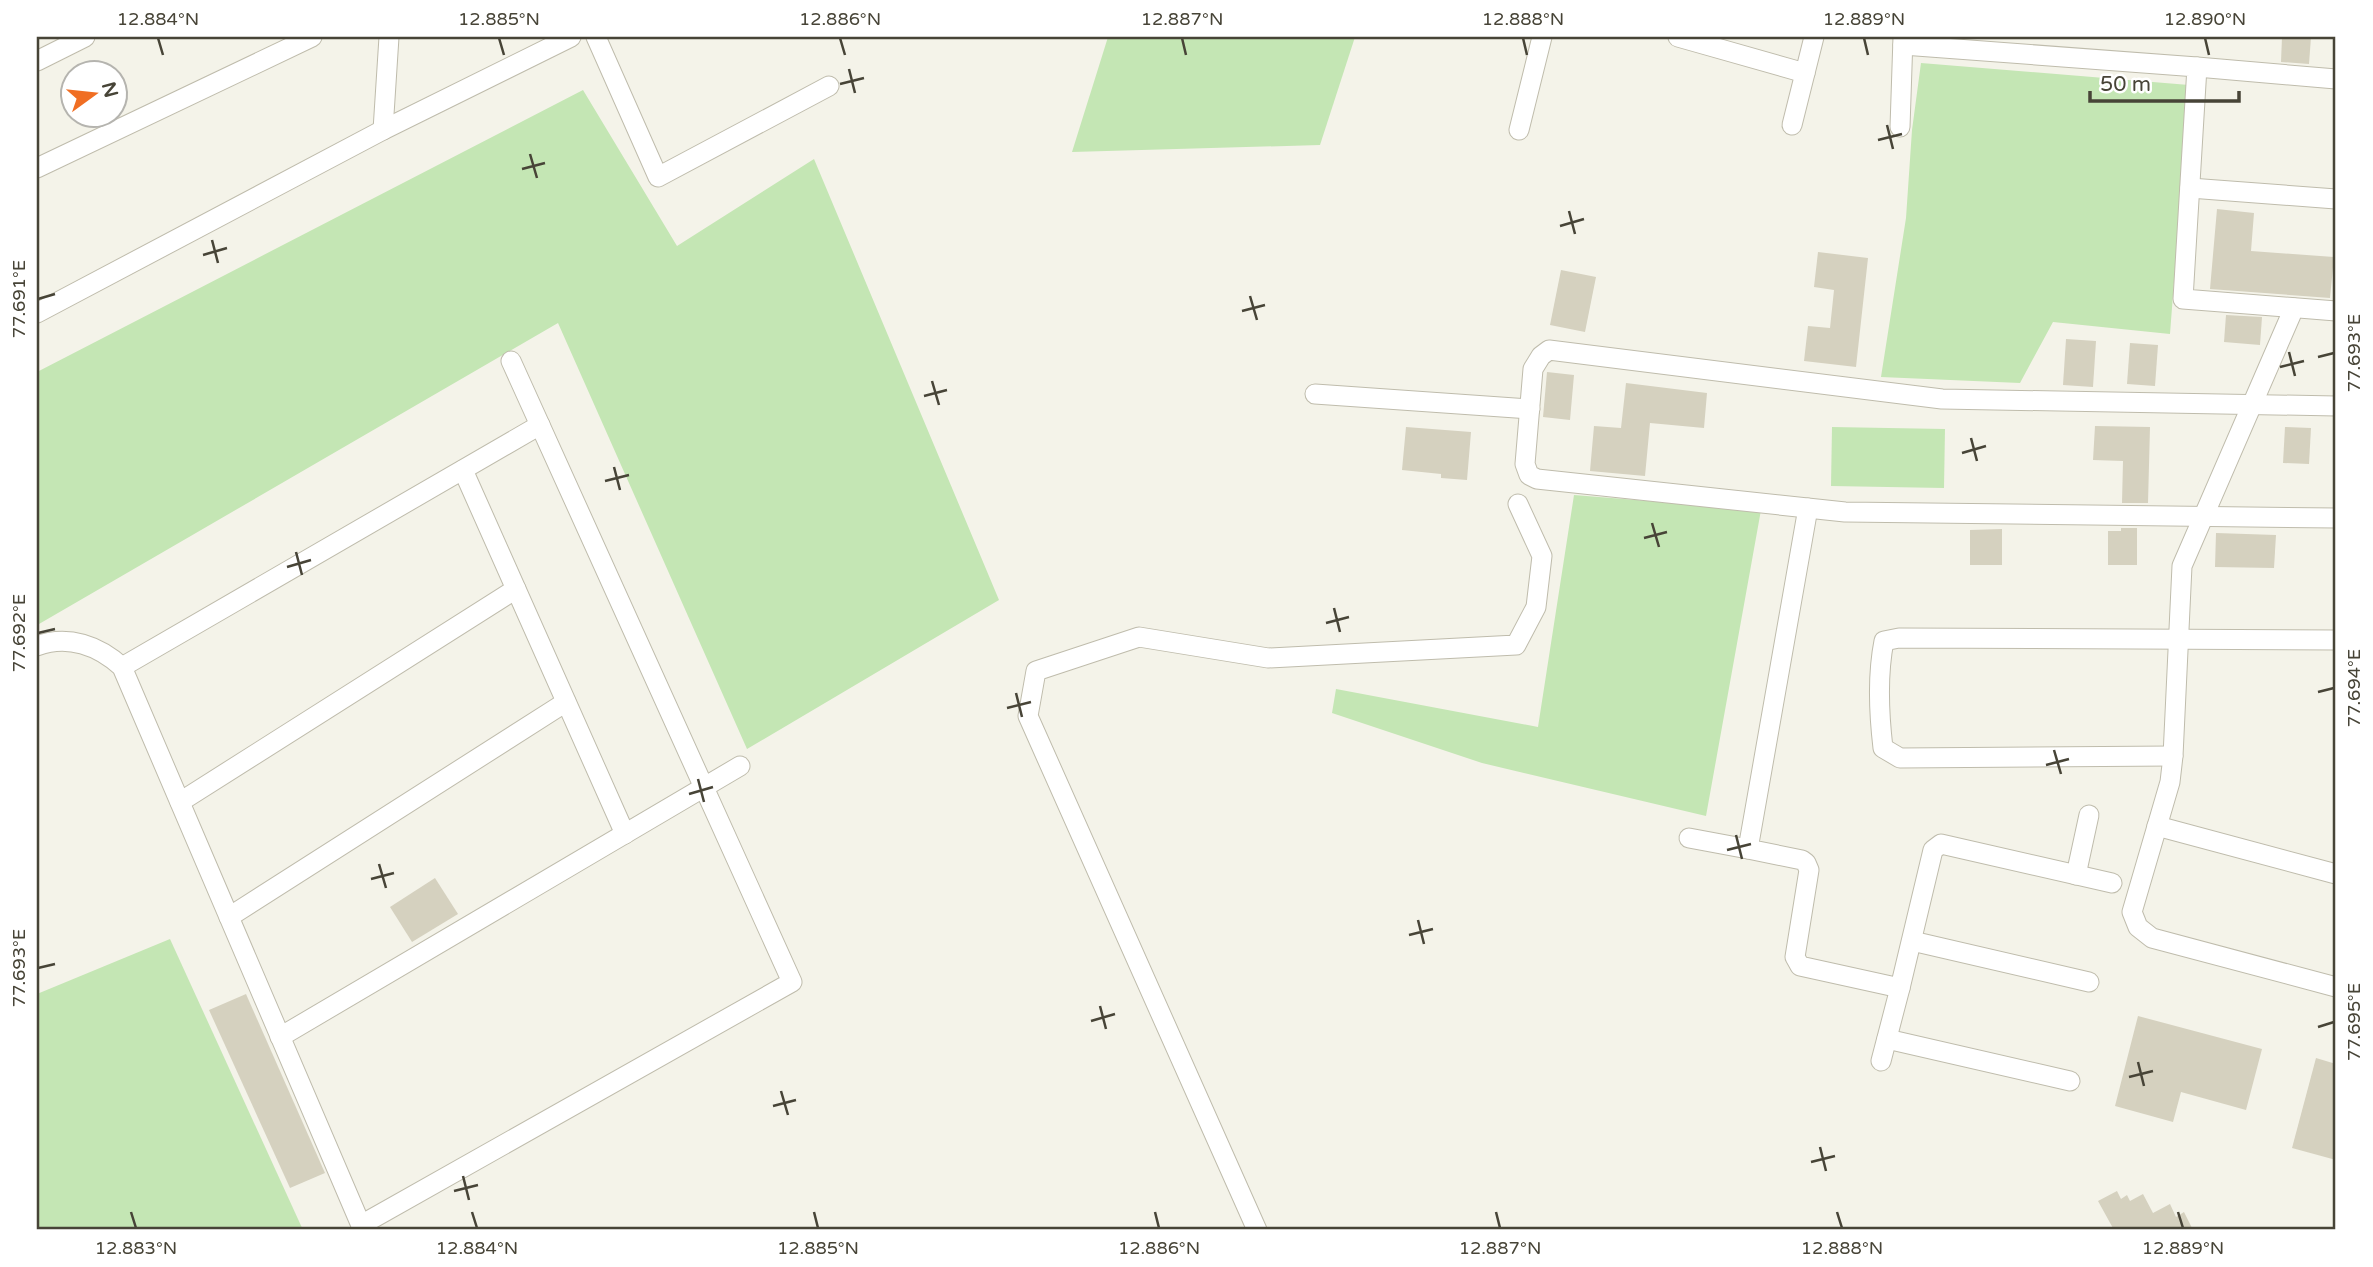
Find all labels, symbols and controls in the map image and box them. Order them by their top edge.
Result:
text: 12.884°N [117,8,199,30]
text: 12.885°N [458,8,540,30]
text: 12.886°N [799,8,881,30]
text: 12.887°N [1141,8,1223,30]
text: 12.888°N [1482,8,1564,30]
text: 12.889°N [1823,8,1905,30]
text: 12.890°N [2164,8,2246,30]
north arrow [60,60,130,130]
scale bar [2090,60,2238,104]
text: 50 m [2100,72,2151,97]
text: N [97,80,122,100]
text: 77.691°E [8,260,30,338]
text: 77.693°E [2343,314,2365,392]
text: 77.692°E [8,594,30,672]
text: 77.694°E [2343,649,2365,727]
text: 77.693°E [8,929,30,1007]
text: 77.695°E [2343,983,2365,1061]
text: 12.883°N [95,1237,177,1259]
text: 12.884°N [436,1237,518,1259]
text: 12.885°N [777,1237,859,1259]
text: 12.886°N [1118,1237,1200,1259]
text: 12.887°N [1459,1237,1541,1259]
text: 12.888°N [1801,1237,1883,1259]
text: 12.889°N [2142,1237,2224,1259]

